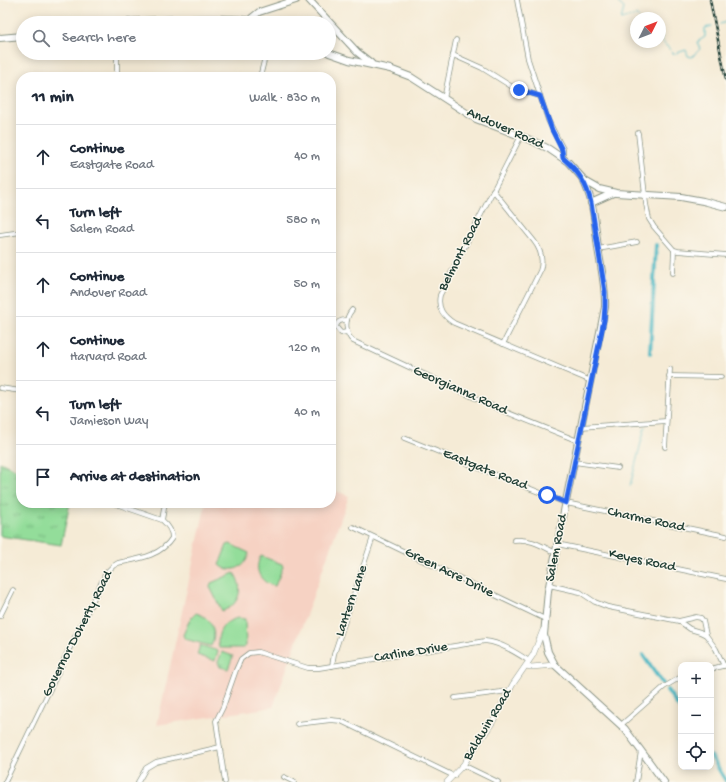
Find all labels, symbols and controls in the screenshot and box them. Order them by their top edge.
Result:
north arrow [630,12,666,48]
search box [16,16,336,60]
icon: search [30,27,52,49]
text: Search here [62,29,136,47]
route end [510,81,528,99]
text: 11 min [32,88,74,108]
text: Walk · 830 m [249,91,320,106]
street label: Andover Road [464,104,548,154]
text: Continue [70,140,124,158]
icon: ahead [32,146,54,168]
text: 40 m [294,149,320,164]
text: Eastgate Road [70,158,154,173]
text: Turn left [70,204,121,222]
icon: left [32,210,54,232]
street label: Belmont Road [435,212,488,295]
text: 580 m [286,213,320,228]
text: Salem Road [70,222,134,237]
text: Continue [70,268,124,286]
icon: ahead [32,274,54,296]
text: 50 m [293,277,320,292]
text: Andover Road [70,286,147,301]
text: Continue [70,332,124,350]
icon: ahead [32,338,54,360]
text: 120 m [289,341,320,356]
text: Harvard Road [70,350,146,365]
street label: Georgianna Road [410,362,512,420]
text: Turn left [70,396,121,414]
icon: left [32,402,54,424]
text: 40 m [294,405,320,420]
text: Jamieson Way [70,414,148,429]
street label: Eastgate Road [440,445,532,495]
icon: arrive [32,466,54,488]
text: Arrive at destination [70,468,200,486]
route start [538,486,556,504]
street label: Charme Road [606,503,688,537]
street label: Salem Road [542,511,572,583]
street label: Green Acre Drive [402,544,497,602]
street label: Keyes Road [607,546,679,577]
street label: Lantern Lane [332,562,372,639]
street label: Governor Doherty Road [39,567,118,700]
street label: Carline Drive [373,639,450,667]
map controls [678,662,714,770]
button: + [678,662,714,698]
street label: Baldwin Road [459,685,517,765]
button: − [678,698,714,734]
button: locate [678,734,714,770]

